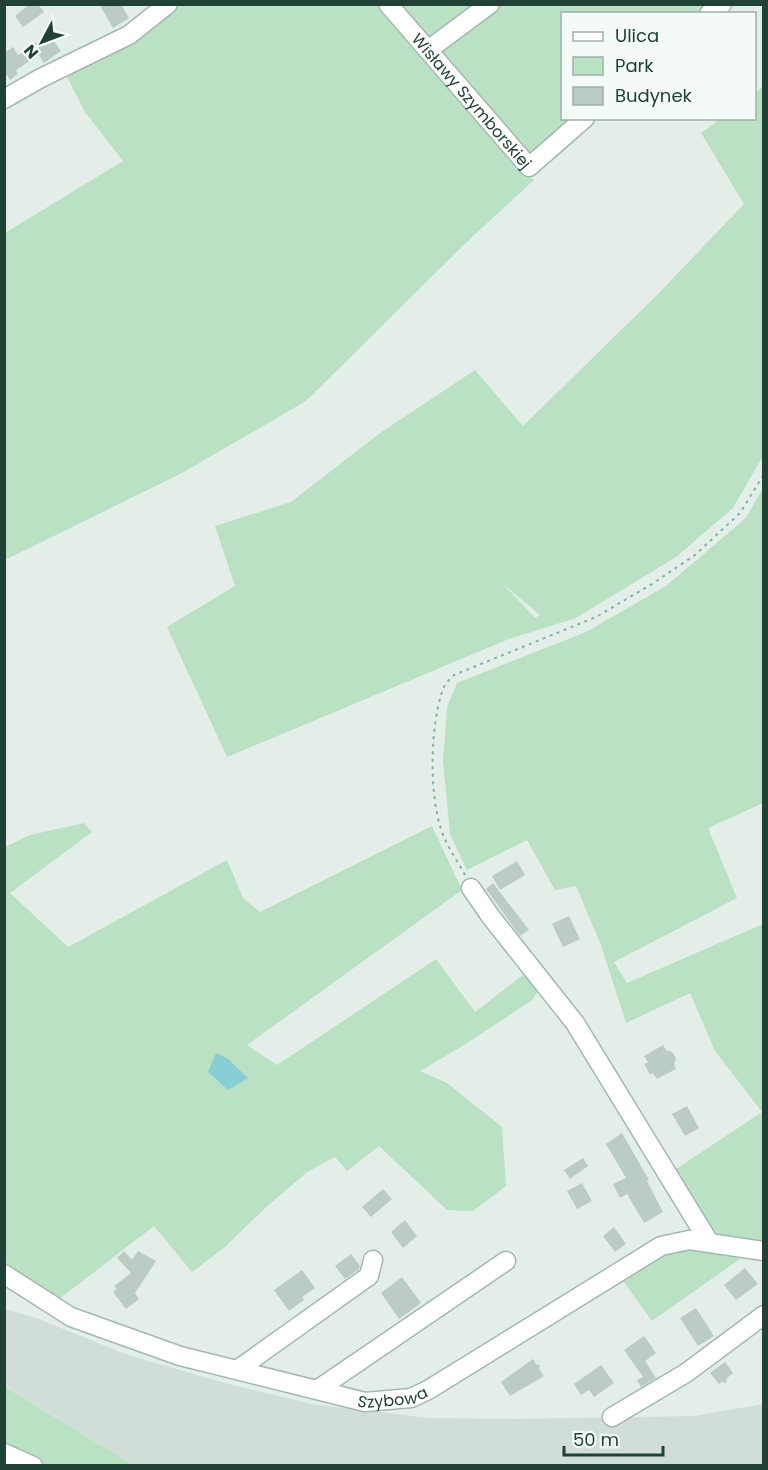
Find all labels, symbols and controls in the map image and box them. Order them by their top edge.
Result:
north arrow [12,12,72,72]
legend [561,12,756,120]
text: Ulica [615,23,659,48]
street label: Wisławy Szymborskiej [406,28,537,174]
text: N [18,39,44,64]
text: Park [615,53,654,78]
text: Budynek [615,83,693,108]
street label: Szybowa [355,1380,431,1414]
scale bar [564,1419,663,1457]
text: 50 m [573,1427,619,1452]

